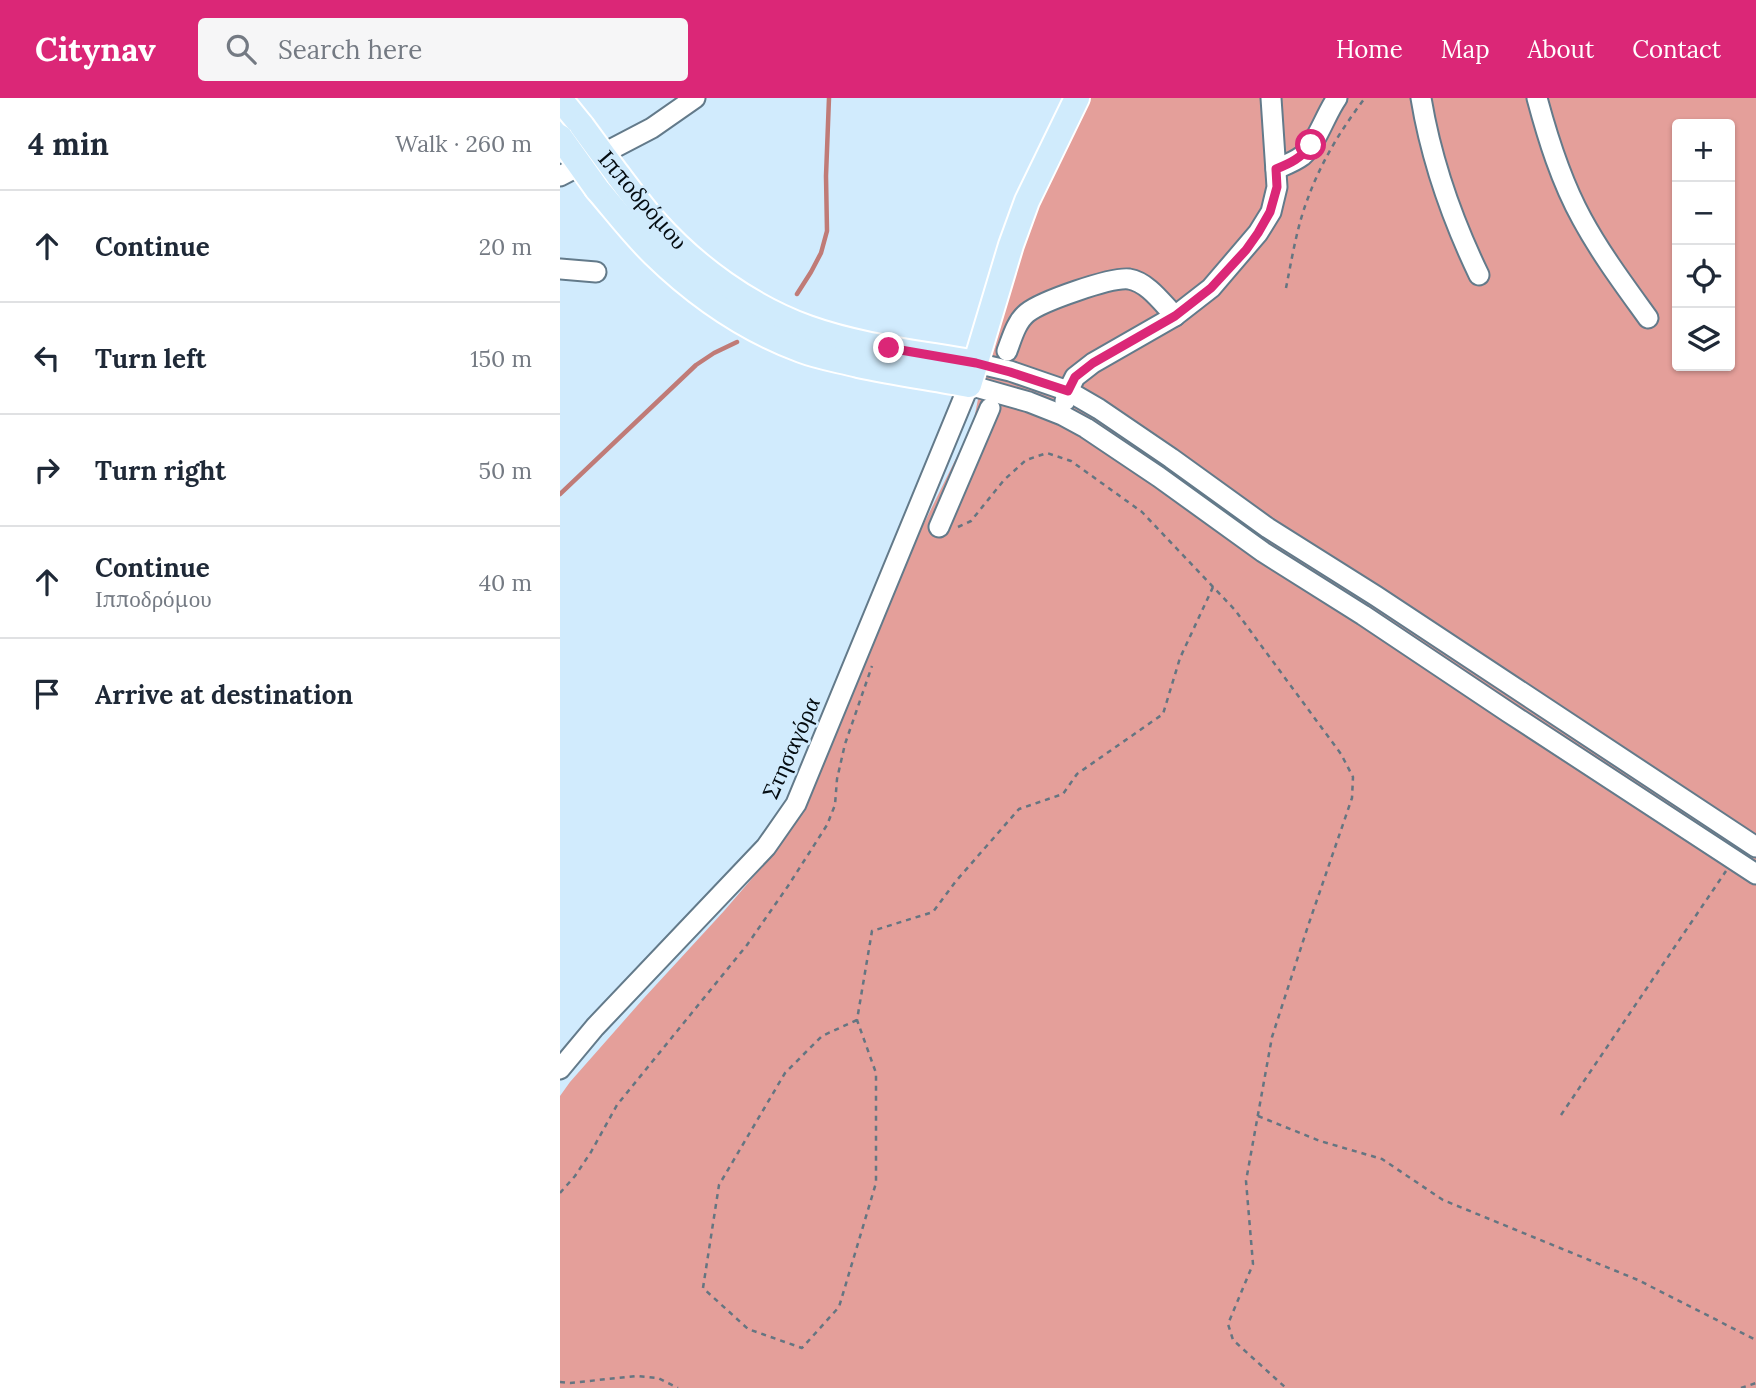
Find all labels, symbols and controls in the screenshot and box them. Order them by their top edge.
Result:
search box [198,18,688,81]
text: Citynav [35,28,156,70]
icon: search [222,30,260,68]
text: Search here [278,33,422,66]
text: Home [1336,34,1403,65]
text: Map [1441,34,1490,65]
text: About [1528,34,1594,65]
text: Contact [1632,34,1721,65]
map controls [1672,119,1735,371]
button: + [1672,119,1735,182]
text: 4 min [28,125,109,163]
text: Walk · 260 m [395,129,532,158]
route start [1295,129,1326,160]
street label: Ιπποδρόμου [592,144,695,256]
button: − [1672,182,1735,245]
icon: ahead [28,227,66,265]
text: Continue [95,230,210,263]
text: 20 m [479,232,532,261]
button: locate [1672,245,1735,308]
button: layers [1672,308,1735,371]
route end [873,332,904,363]
icon: left [28,339,66,377]
text: Turn left [95,342,206,375]
text: 150 m [470,344,532,373]
icon: right [28,451,66,489]
text: Turn right [95,454,226,487]
text: 50 m [479,456,532,485]
text: Continue [95,551,210,584]
icon: ahead [28,563,66,601]
text: 40 m [479,568,532,597]
text: Ιπποδρόμου [95,584,212,613]
icon: arrive [28,675,66,713]
text: Arrive at destination [95,678,353,711]
street label: Στησαγόρα [754,692,827,804]

